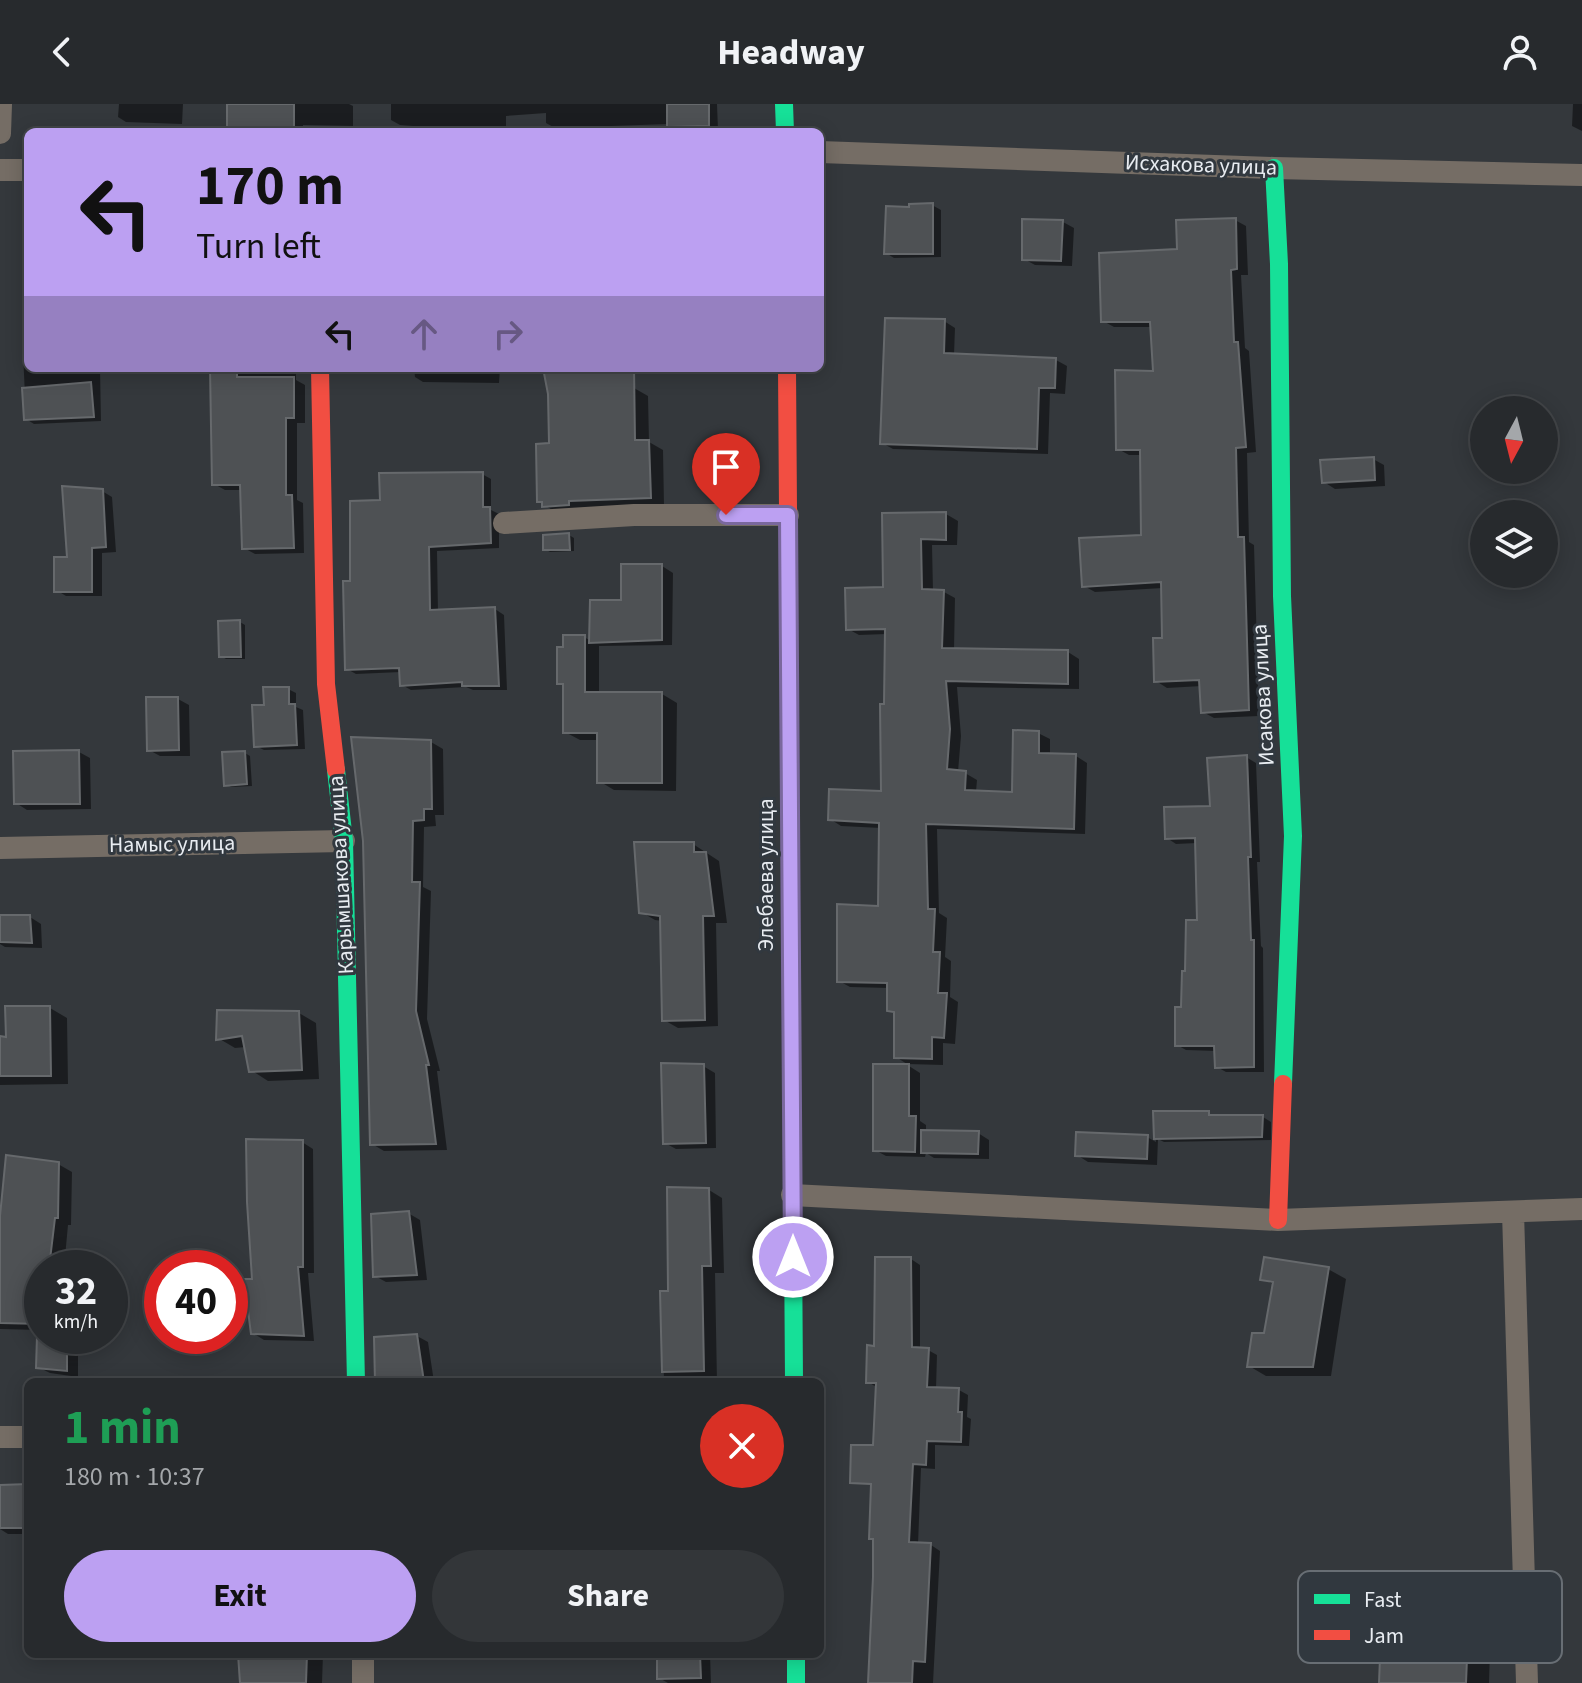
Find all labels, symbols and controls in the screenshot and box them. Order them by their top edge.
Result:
text: Headway [717,27,865,78]
icon: back [40,30,84,74]
icon: person [1498,30,1542,74]
street label: Исхакова улица [1124,146,1278,184]
text: 170 m [196,147,344,226]
icon: left [64,160,168,264]
text: Turn left [196,221,321,272]
icon: left [318,312,362,356]
icon: ahead [402,312,446,356]
icon: right [486,312,530,356]
north arrow [1470,396,1558,484]
map controls [1470,396,1558,588]
pin [692,433,760,515]
icon: arrive [704,445,748,489]
button: layers [1470,500,1558,588]
street label: Исакова улица [1243,623,1283,767]
street label: Карымшакова улица [320,775,362,975]
street label: Элебаева улица [750,798,782,952]
street label: Намыс улица [109,827,235,861]
position arrow [751,1215,835,1299]
speed limit sign: 40 [144,1250,248,1354]
text: 32 [55,1263,97,1320]
text: km/h [54,1308,98,1336]
text: 1 min [64,1394,181,1462]
button: close [700,1404,784,1488]
text: 180 m · 10:37 [64,1458,205,1495]
button: Exit [64,1550,416,1642]
button: Share [432,1550,784,1642]
legend [1298,1571,1562,1663]
text: Fast [1364,1584,1402,1616]
text: Jam [1364,1620,1404,1652]

